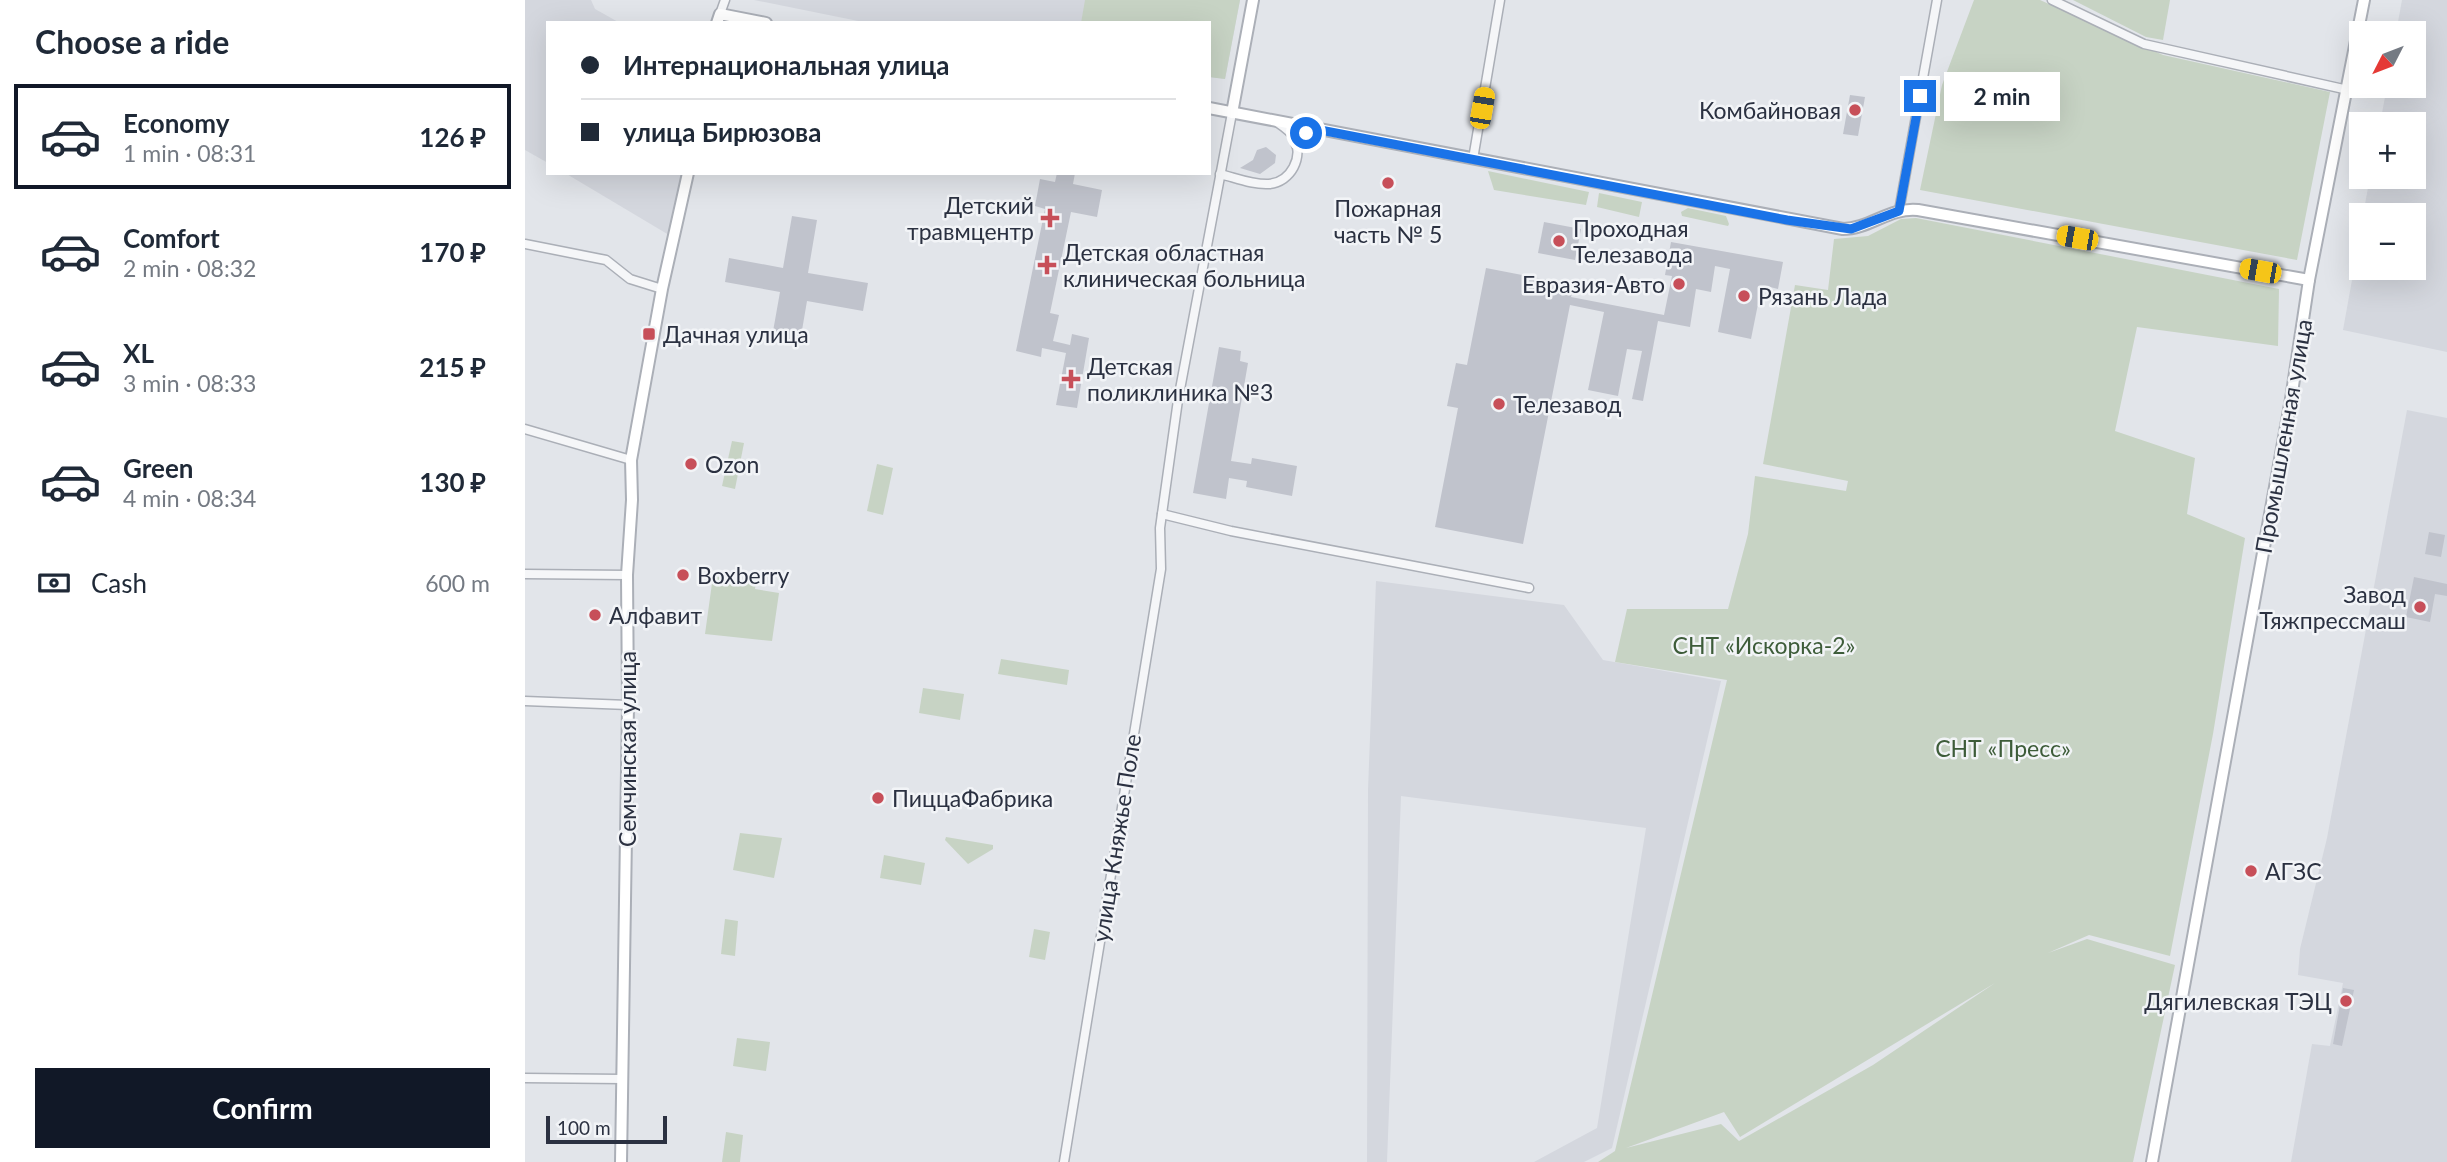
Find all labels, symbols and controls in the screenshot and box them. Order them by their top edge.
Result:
north arrow [2349,21,2425,98]
map controls [2349,21,2426,280]
text: Choose a ride [35,22,229,61]
text: Интернациональная улица [623,49,950,81]
callout: 2 min [1945,72,2060,120]
route end [1904,80,1936,112]
text: 2 min [1973,82,2031,110]
car [1469,85,1496,131]
place label: Комбайновая [1699,96,1841,124]
marker: Комбайновая [1847,102,1863,118]
icon: car [39,105,102,168]
text: Economy [123,107,229,139]
button: + [2349,112,2426,189]
text: улица Бирюзова [623,116,821,148]
route start [1290,117,1322,149]
text: 126 ₽ [419,121,486,153]
text: 1 min · 08:31 [123,139,256,167]
marker: Пожарная часть № 5 [1380,175,1396,191]
place label: Детский травмцентр [907,191,1034,245]
place label: Пожарная часть № 5 [1334,194,1442,248]
button: − [2349,203,2426,280]
marker: Детский травмцентр [1040,208,1060,228]
place label: Проходная Телезавода [1573,214,1693,268]
icon: car [39,220,102,283]
text: Comfort [123,222,220,254]
car [2055,224,2100,252]
marker: Проходная Телезавода [1551,233,1567,249]
text: 170 ₽ [419,236,486,268]
place label: Детская областная клиническая больница [1063,238,1305,292]
text: 2 min · 08:32 [123,254,256,282]
marker: Детская областная клиническая больница [1037,255,1057,275]
car [2238,257,2283,285]
place label: Евразия-Авто [1522,270,1665,298]
marker: Евразия-Авто [1671,276,1687,292]
place label: Рязань Лада [1758,282,1888,310]
marker: Рязань Лада [1736,288,1752,304]
street label: Промышленная улица [2249,317,2317,555]
place label: Дачная улица [663,320,809,348]
marker: Дачная улица [641,326,657,342]
icon: car [39,335,102,398]
text: XL [123,337,154,369]
text: 215 ₽ [419,351,486,383]
place label: Детская поликлиника №3 [1087,352,1273,406]
text: 3 min · 08:33 [123,369,256,397]
marker: Детская поликлиника №3 [1061,369,1081,389]
place label: Телезавод [1513,390,1622,418]
marker: Телезавод [1491,396,1507,412]
icon: car [39,450,102,513]
place label: Ozon [705,450,759,478]
text: Green [123,452,193,484]
marker: Ozon [683,456,699,472]
text: 130 ₽ [419,466,486,498]
text: 4 min · 08:34 [123,484,256,512]
place label: Boxberry [697,561,789,589]
icon: cash [35,564,73,602]
text: Cash [91,567,147,599]
marker: Boxberry [675,567,691,583]
text: 600 m [425,569,490,597]
place label: Завод Тяжпрессмаш [2259,580,2406,634]
marker: Завод Тяжпрессмаш [2412,599,2428,615]
place label: Алфавит [609,601,702,629]
marker: Алфавит [587,607,603,623]
park label: СНТ «Искорка-2» [1673,631,1855,659]
street label: Семчинская улица [613,651,641,847]
street label: улица Княжье Поле [1086,732,1146,944]
park label: СНТ «Пресс» [1935,734,2071,762]
place label: ПиццаФабрика [892,784,1053,812]
marker: ПиццаФабрика [870,790,886,806]
place label: АГЗС [2265,857,2322,885]
marker: АГЗС [2243,863,2259,879]
place label: Дягилевская ТЭЦ [2144,987,2332,1015]
marker: Дягилевская ТЭЦ [2338,993,2354,1009]
button: Confirm [35,1068,490,1148]
scale bar [546,1113,667,1145]
text: 100 m [557,1116,611,1139]

